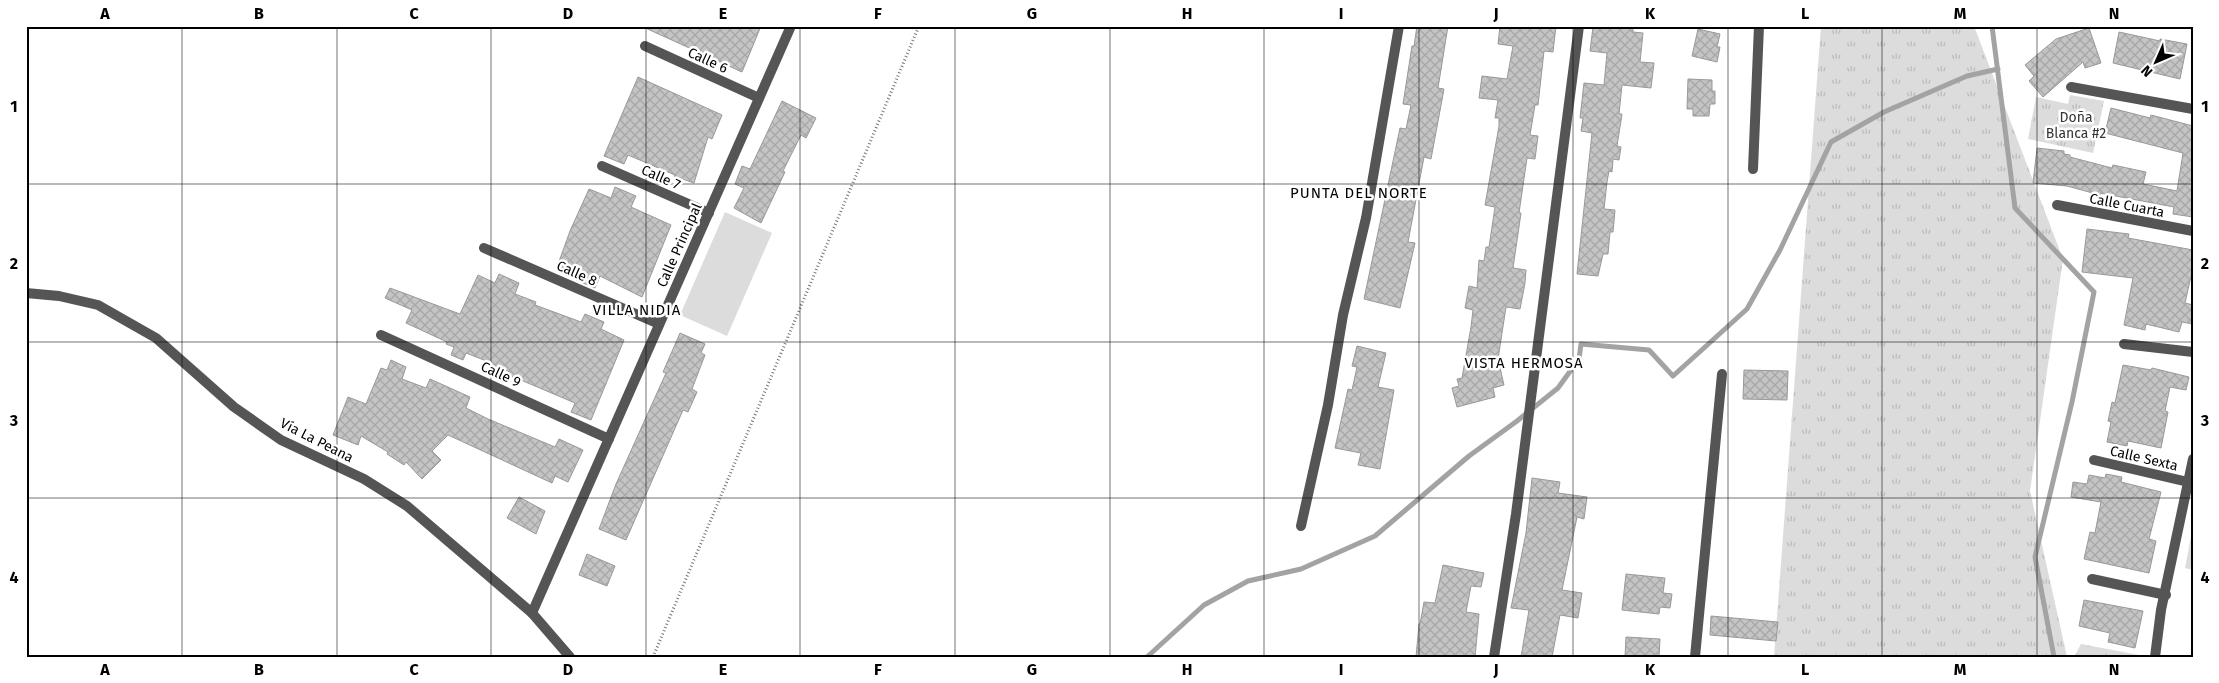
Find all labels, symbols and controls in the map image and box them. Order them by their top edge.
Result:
text: A [99,4,110,23]
text: B [254,4,264,23]
text: C [409,4,419,23]
text: D [563,4,573,23]
text: E [719,4,727,23]
text: F [874,4,882,23]
text: G [1027,4,1037,23]
text: H [1182,4,1192,23]
text: I [1339,4,1343,23]
text: J [1492,4,1499,23]
text: K [1645,4,1656,23]
text: L [1801,4,1809,23]
text: M [1954,4,1967,23]
text: N [2109,4,2119,23]
north arrow [2132,38,2182,88]
street label: Calle 6 [685,44,730,77]
text: N [2138,62,2156,80]
text: 1 [10,97,18,116]
text: 1 [2201,97,2209,116]
park label: Doña Blanca #2 [2046,109,2106,142]
street label: Calle 7 [639,161,683,194]
district label: PUNTA DEL NORTE [1290,184,1428,202]
street label: Calle Cuarta [2088,190,2166,221]
street label: Calle Principal [653,200,706,290]
text: 2 [10,254,18,273]
text: 2 [2201,254,2209,273]
street label: Calle 8 [554,257,600,290]
district label: VILLA NIDIA [593,301,681,319]
district label: VISTA HERMOSA [1464,354,1584,372]
street label: Calle 9 [478,358,523,391]
text: 3 [9,411,18,430]
text: 3 [2200,411,2209,430]
street label: Vía La Peana [277,415,356,466]
street label: Calle Sexta [2108,442,2179,475]
text: 4 [9,568,19,587]
text: 4 [2200,568,2210,587]
text: A [99,660,110,679]
text: B [254,660,264,679]
text: C [409,660,419,679]
text: D [563,660,573,679]
text: E [719,660,727,679]
text: F [874,660,882,679]
text: G [1027,660,1037,679]
text: H [1182,660,1192,679]
text: I [1339,660,1343,679]
text: J [1492,660,1499,679]
text: K [1645,660,1656,679]
text: L [1801,660,1809,679]
text: M [1954,660,1967,679]
text: N [2109,660,2119,679]

